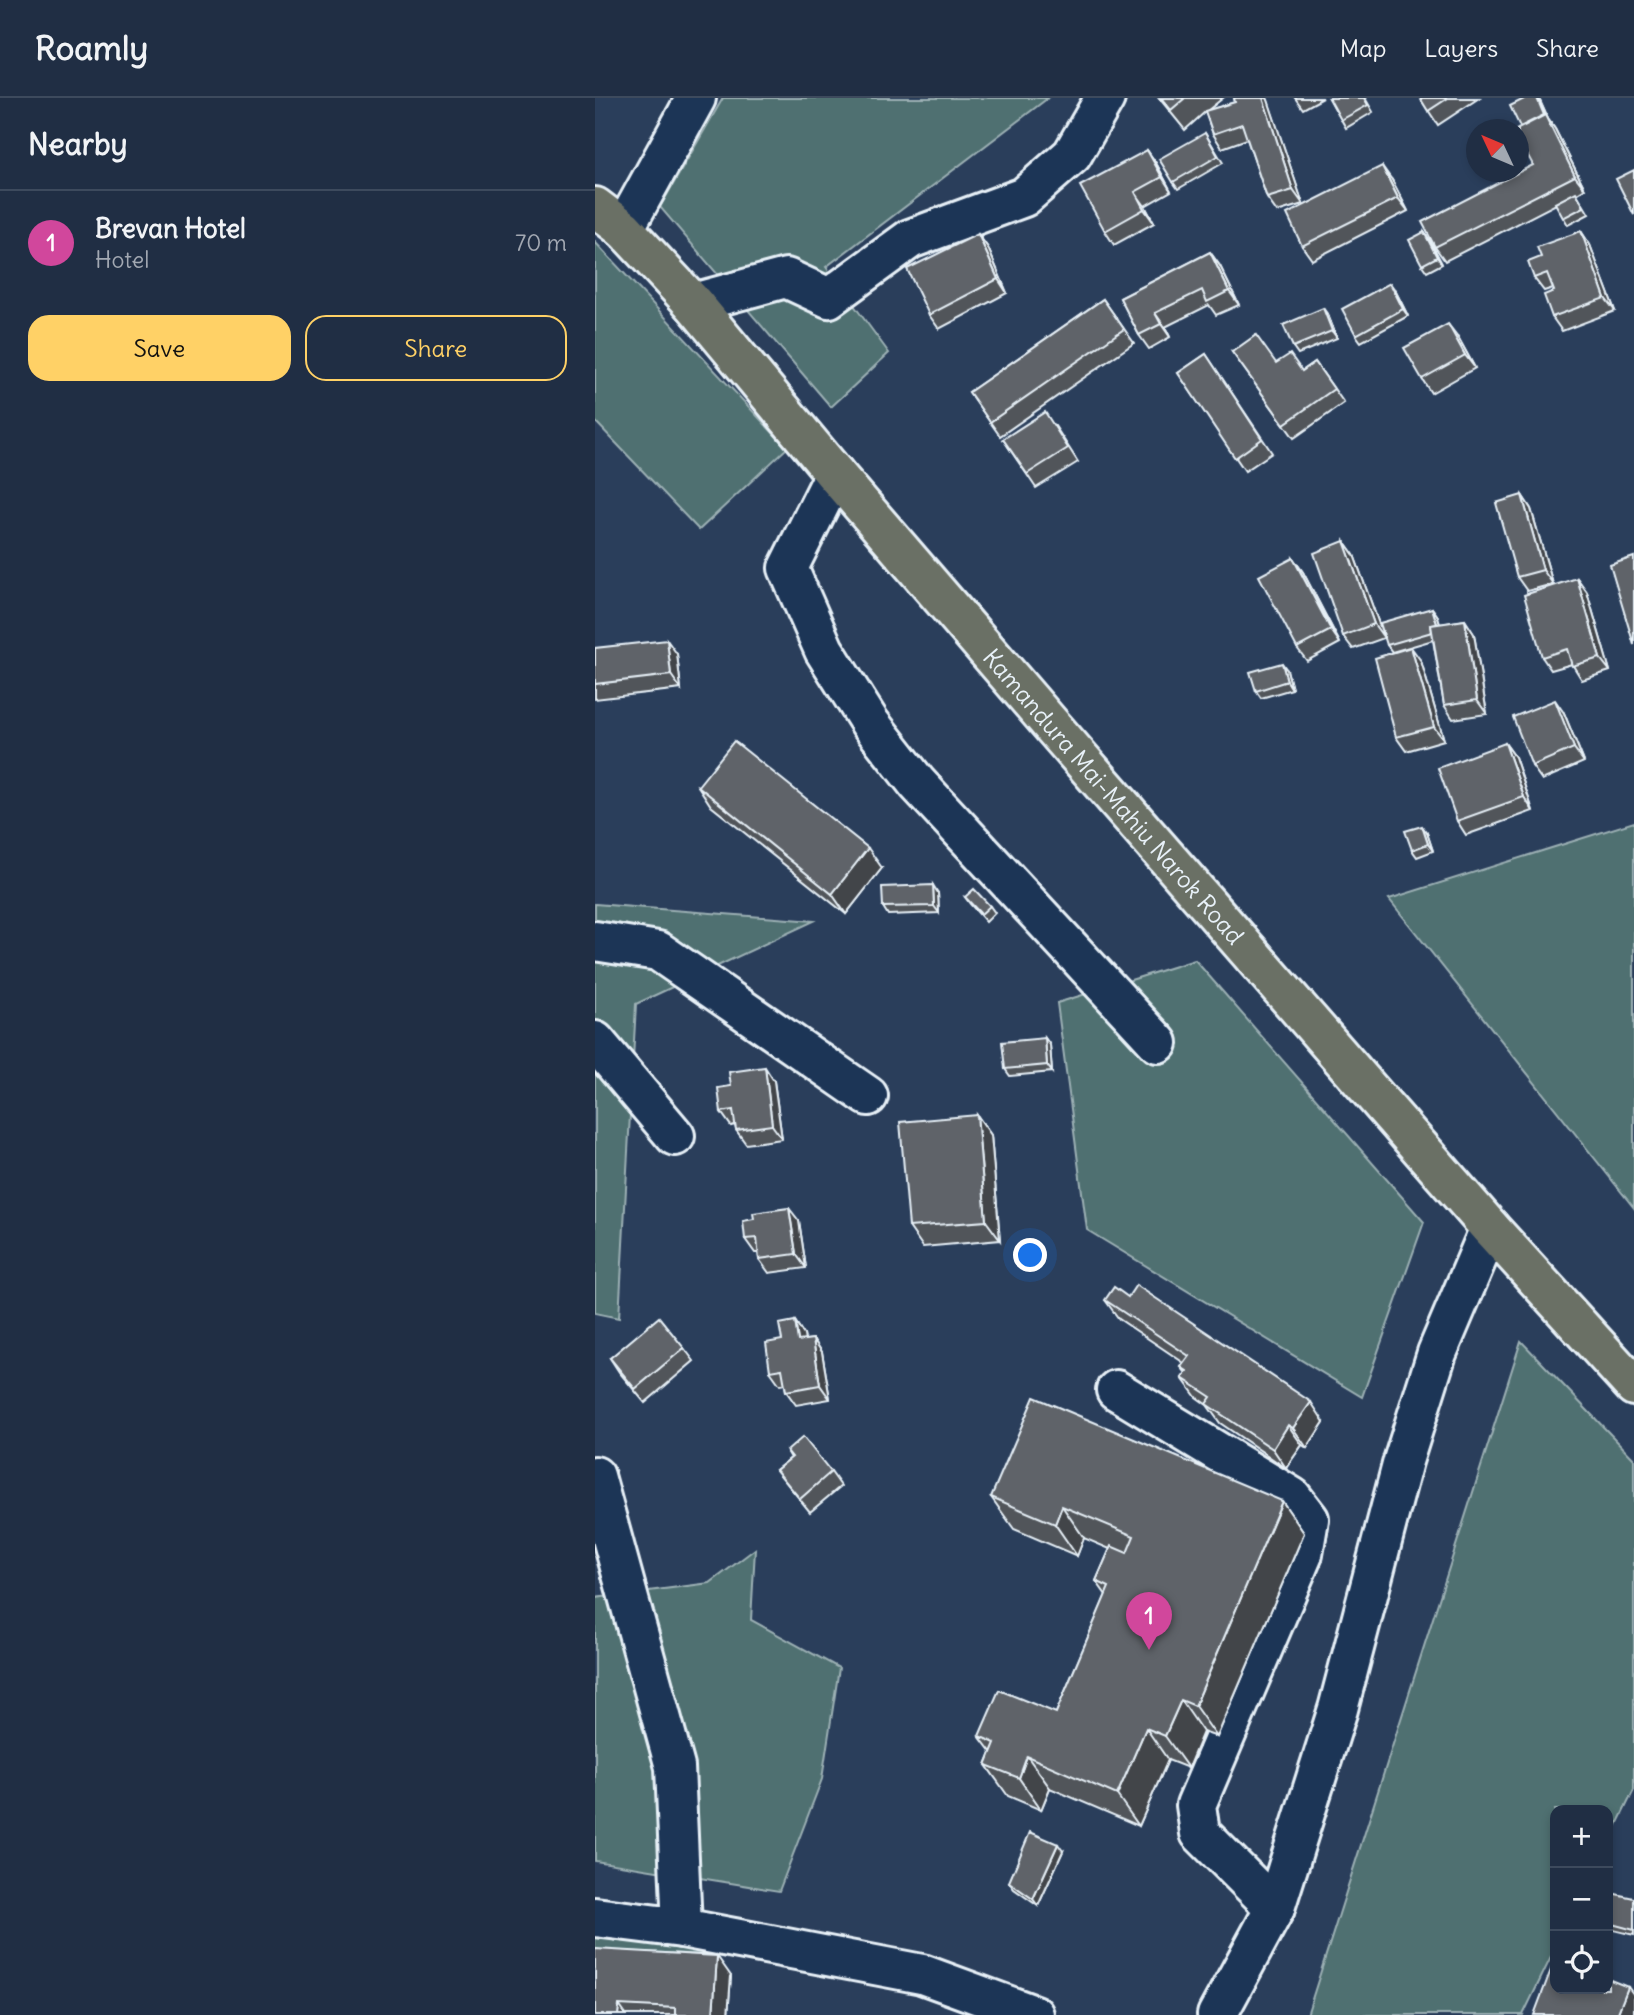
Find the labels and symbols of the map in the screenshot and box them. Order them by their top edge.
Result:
north arrow [1466,119,1529,182]
street label: Kamandura Mai-Mahiu Narok Road [977,642,1251,950]
your location [1013,1238,1047,1272]
pin: 1 [1126,1592,1172,1650]

